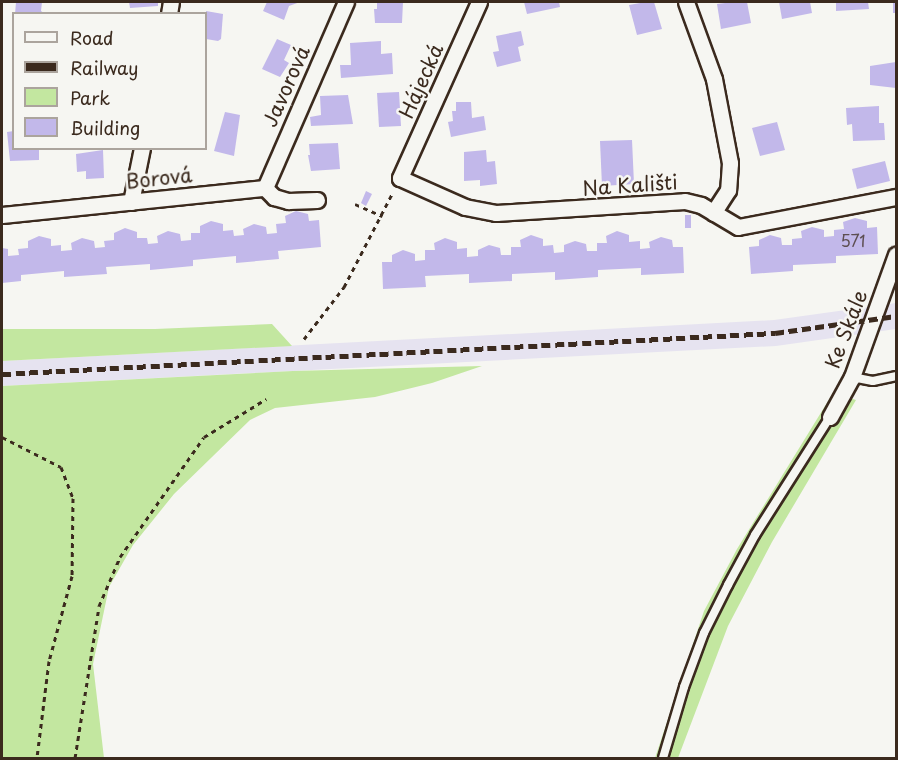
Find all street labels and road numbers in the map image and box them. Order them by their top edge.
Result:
street label: Hájecká [394,40,448,122]
street label: Javorová [258,42,314,130]
street label: Borová [125,163,193,193]
street label: Na Kališti [582,170,678,200]
street label: Ke Skále [820,286,872,372]

